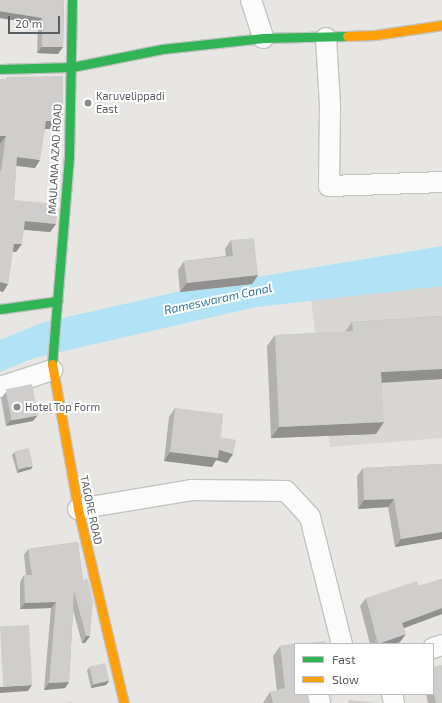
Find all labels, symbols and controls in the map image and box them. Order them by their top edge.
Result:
scale bar [10,8,62,34]
text: 20 m [15,16,42,30]
place label: Karuvelippadi East [96,90,165,116]
marker: Karuvelippadi East [83,98,93,108]
street label: MAULANA AZAD ROAD [45,103,65,215]
water label: Rameswaram Canal [163,281,273,317]
place label: Hotel Top Form [25,400,101,414]
marker: Hotel Top Form [12,402,22,412]
street label: TAGORE ROAD [77,474,105,546]
legend [294,643,434,695]
text: Fast [332,652,355,666]
text: Slow [332,672,359,686]

